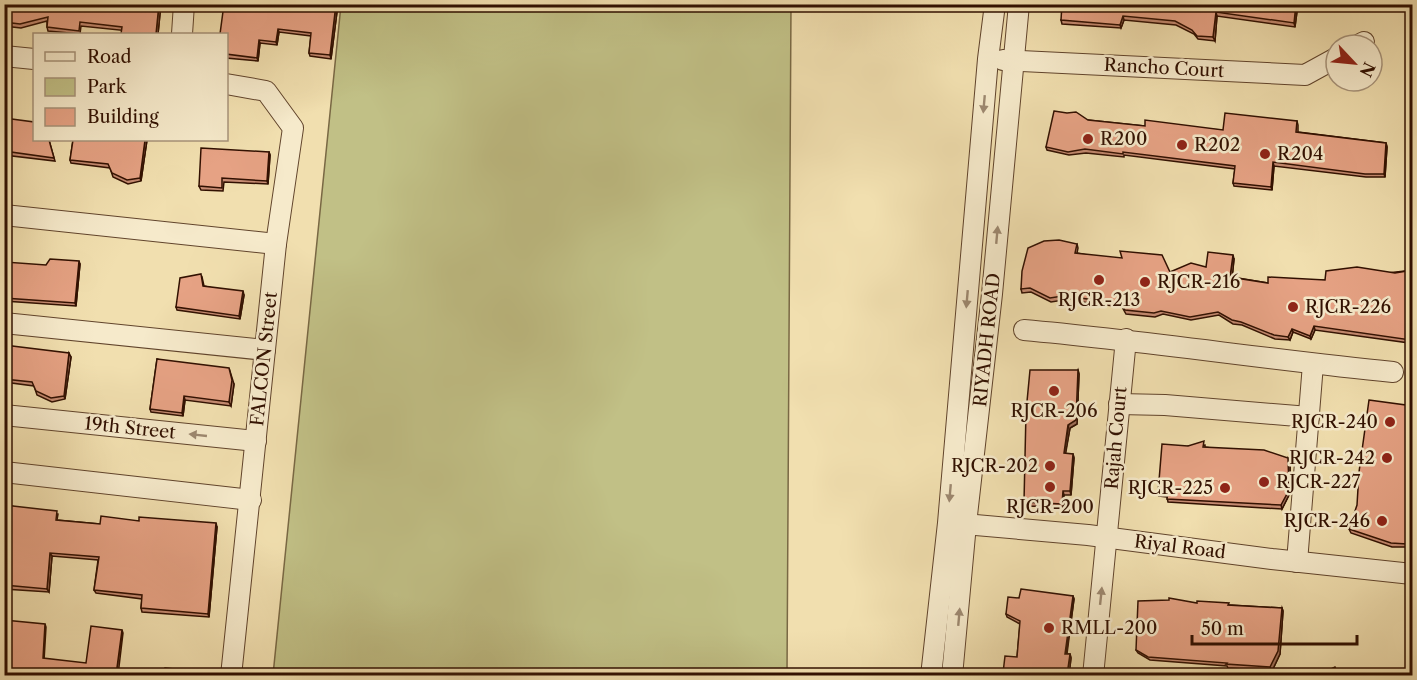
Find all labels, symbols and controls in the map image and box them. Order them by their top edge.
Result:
legend [33,33,228,141]
north arrow [1324,33,1384,93]
text: Road [87,46,132,68]
street label: Rancho Court [1103,54,1225,82]
text: N [1355,59,1380,80]
text: Park [87,76,128,98]
one-way arrow [979,95,989,114]
text: Building [87,106,159,128]
place label: R200 [1100,128,1147,150]
marker: R200 [1081,132,1095,146]
place label: R202 [1194,134,1240,156]
marker: R202 [1175,138,1189,152]
place label: R204 [1277,143,1323,165]
marker: R204 [1258,147,1272,161]
one-way arrow [992,226,1002,245]
place label: RJCR-216 [1157,271,1240,293]
street label: RIYADH ROAD [969,272,1005,408]
marker: RJCR-213 [1092,273,1106,287]
marker: RJCR-216 [1138,275,1152,289]
one-way arrow [962,289,972,308]
place label: RJCR-213 [1058,289,1140,311]
street label: FALCON Street [246,290,282,427]
place label: RJCR-226 [1305,296,1391,318]
marker: RJCR-226 [1286,300,1300,314]
marker: RJCR-206 [1047,384,1061,398]
street label: Rajah Court [1101,385,1132,490]
place label: RJCR-206 [1010,400,1098,422]
place label: RJCR-240 [1291,411,1378,433]
street label: 19th Street [83,412,177,444]
marker: RJCR-240 [1383,415,1397,429]
one-way arrow [188,430,207,440]
place label: RJCR-242 [1289,447,1375,469]
marker: RJCR-242 [1380,451,1394,465]
place label: RJCR-202 [951,455,1038,477]
marker: RJCR-202 [1043,459,1057,473]
place label: RJCR-227 [1276,471,1361,493]
marker: RJCR-227 [1257,475,1271,489]
place label: RJCR-225 [1128,477,1213,499]
marker: RJCR-200 [1043,480,1057,494]
marker: RJCR-225 [1218,481,1232,495]
one-way arrow [945,483,955,502]
place label: RJCR-200 [1006,496,1094,518]
place label: RJCR-246 [1284,510,1370,532]
marker: RJCR-246 [1375,514,1389,528]
street label: Riyal Road [1133,530,1227,564]
one-way arrow [1096,587,1106,606]
one-way arrow [954,608,963,627]
scale bar [1192,608,1357,646]
place label: RMLL-200 [1061,617,1157,639]
text: 50 m [1201,618,1244,640]
marker: RMLL-200 [1042,621,1056,635]

